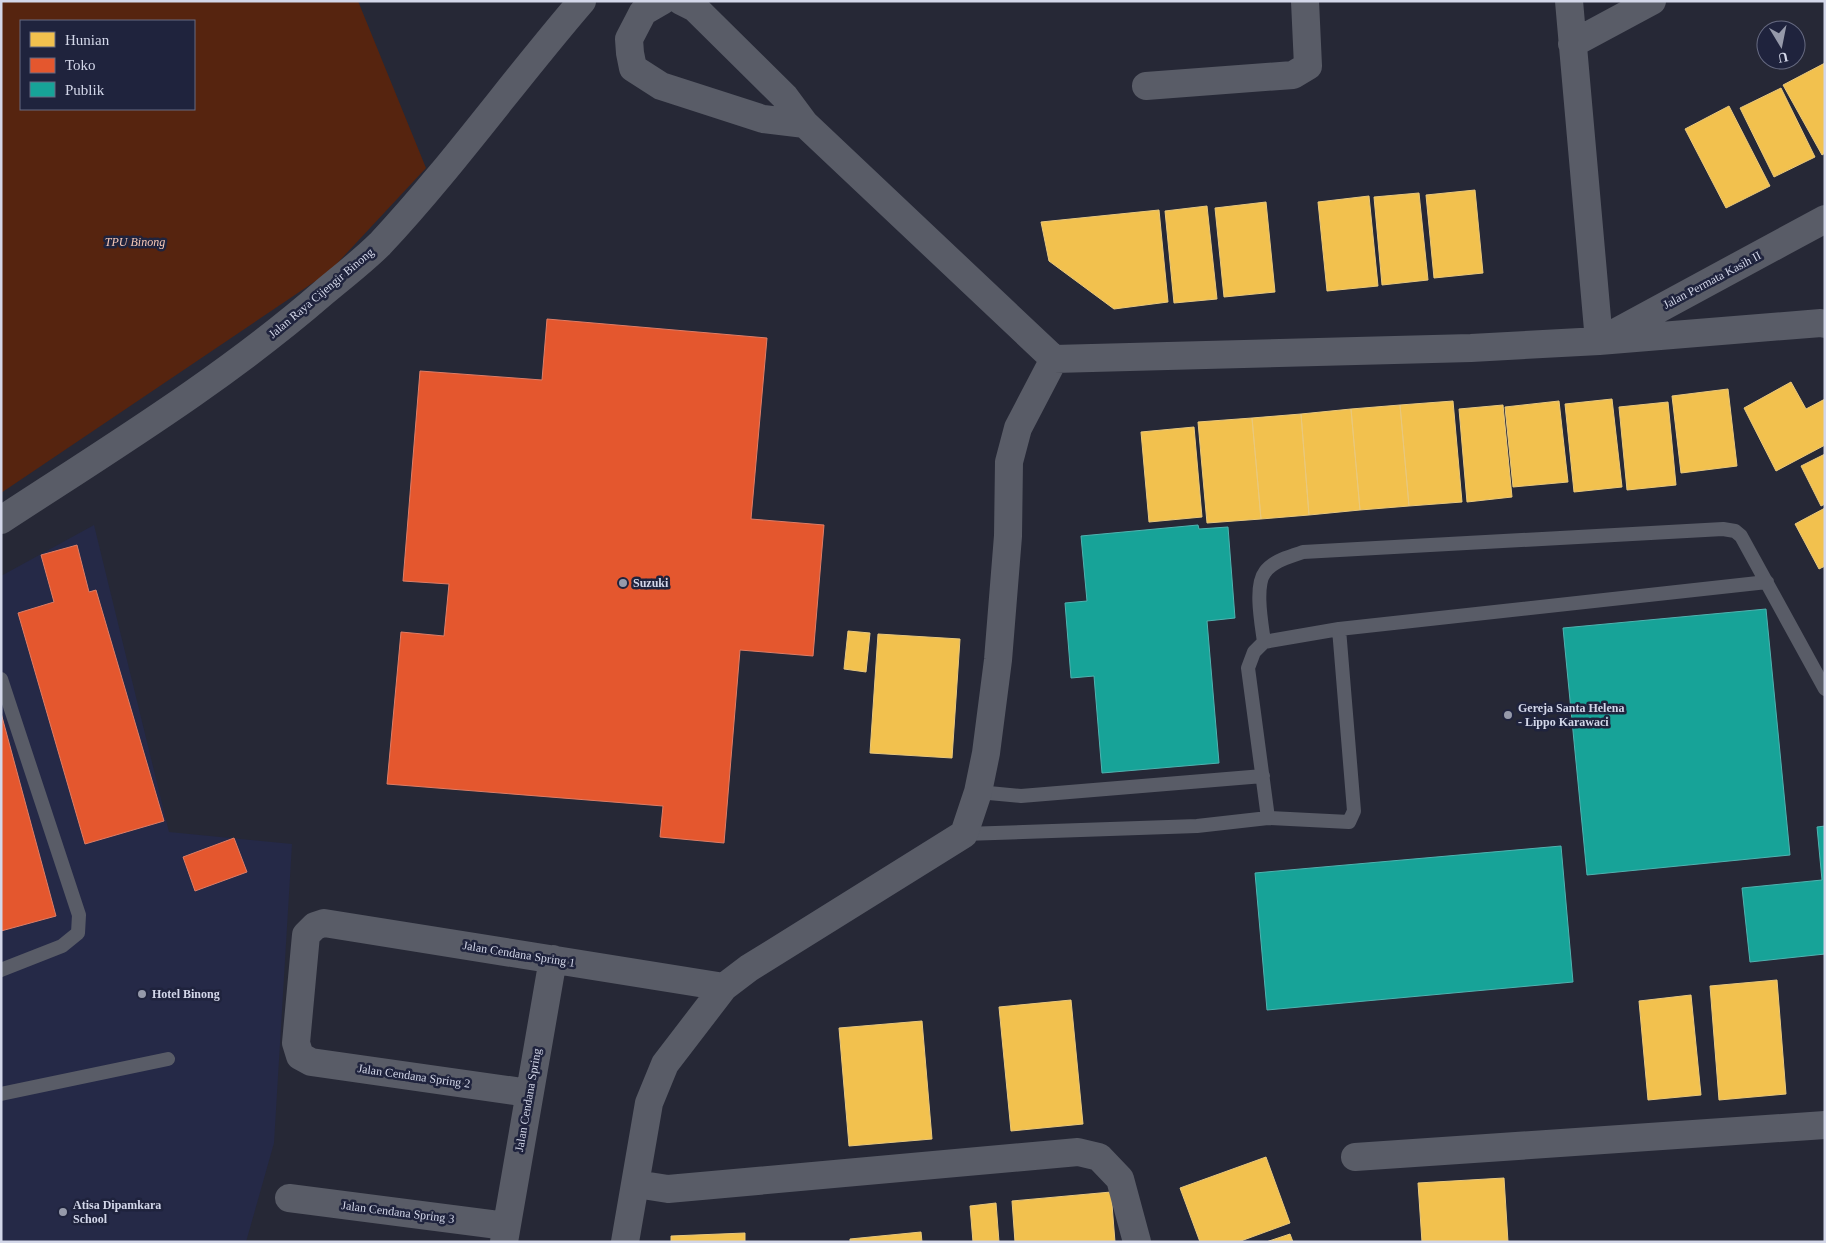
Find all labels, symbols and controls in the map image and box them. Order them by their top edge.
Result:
legend [20,20,195,110]
north arrow [1756,20,1806,70]
text: Hunian [65,32,110,48]
text: U [1777,49,1789,66]
text: Toko [65,57,96,73]
text: Publik [65,82,105,98]
park label: TPU Binong [105,235,165,249]
street label: Jalan Raya Cijengir Binong [266,245,376,341]
street label: Jalan Permata Kasih II [1661,248,1763,312]
place label: Suzuki [633,576,669,590]
marker: Suzuki [617,577,629,589]
place label: Gereja Santa Helena - Lippo Karawaci [1518,701,1624,729]
marker: Gereja Santa Helena - Lippo Karawaci [1502,709,1514,721]
street label: Jalan Cendana Spring 1 [462,938,576,970]
place label: Hotel Binong [152,987,220,1001]
marker: Hotel Binong [136,988,148,1000]
street label: Jalan Cendana Spring [512,1047,544,1153]
street label: Jalan Cendana Spring 2 [357,1061,471,1091]
place label: Atisa Dipamkara School [73,1198,161,1226]
street label: Jalan Cendana Spring 3 [341,1198,455,1226]
marker: Atisa Dipamkara School [57,1206,69,1218]

